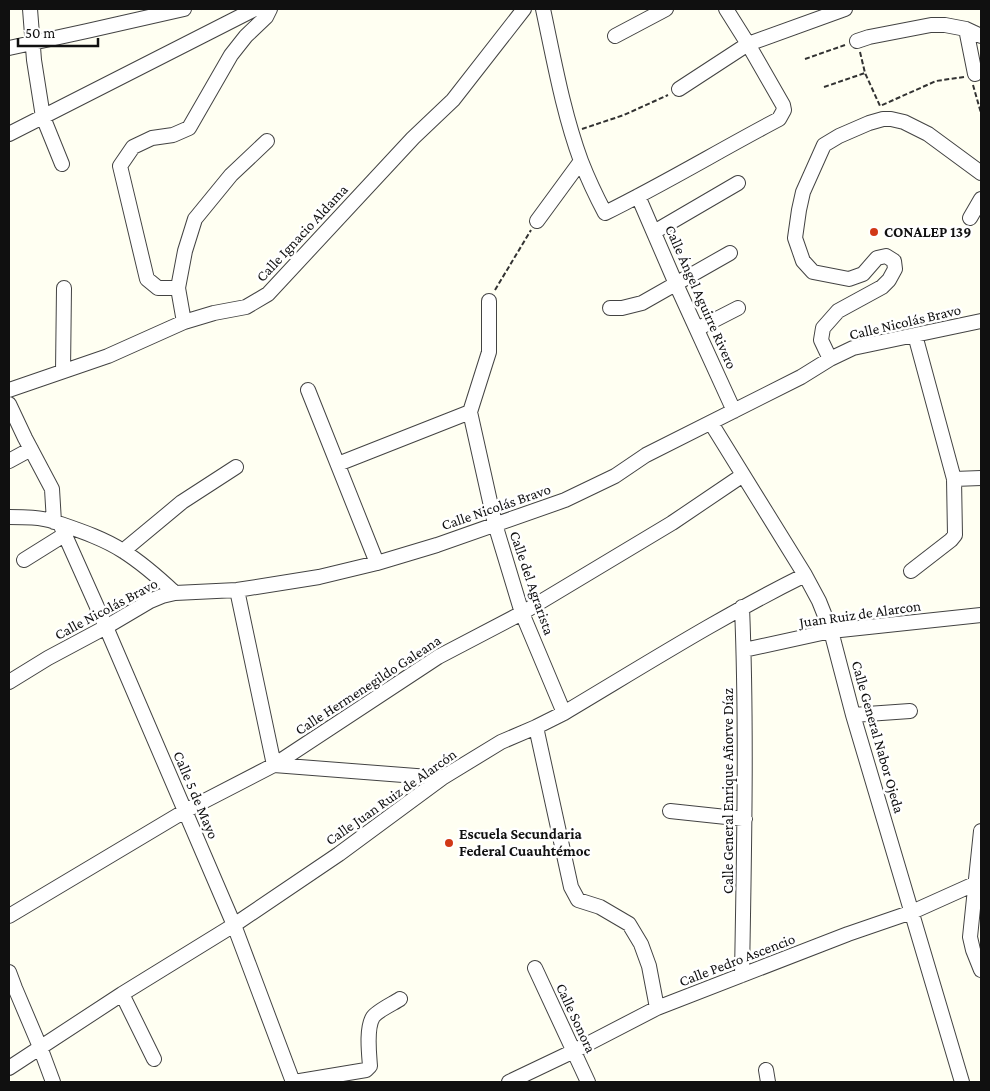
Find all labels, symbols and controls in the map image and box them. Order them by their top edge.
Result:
scale bar [18,15,98,47]
text: 50 m [25,25,55,41]
street label: Calle Ignacio Aldama [253,181,352,285]
street label: Calle Ángel Aguirre Rivero [661,223,740,372]
place label: CONALEP 139 [884,224,971,240]
marker: CONALEP 139 [868,226,880,238]
street label: Calle Nicolás Bravo [848,301,962,343]
street label: Calle Nicolás Bravo [439,481,553,533]
street label: Calle del Agrarista [506,529,557,637]
street label: Calle Nicolás Bravo [52,575,160,643]
street label: Juan Ruiz de Alarcon [796,598,922,632]
street label: Calle Hermenegildo Galeana [292,632,444,739]
street label: Calle General Nabor Ojeda [848,659,907,815]
street label: Calle General Enrique Añorve Díaz [720,688,737,894]
street label: Calle Juan Ruiz de Alarcón [323,746,460,849]
street label: Calle 5 de Mayo [169,749,222,842]
place label: Escuela Secundaria Federal Cuauhtémoc [459,826,591,859]
marker: Escuela Secundaria Federal Cuauhtémoc [443,837,455,849]
street label: Calle Pedro Ascencio [677,931,797,989]
street label: Calle Sonora [553,981,599,1055]

